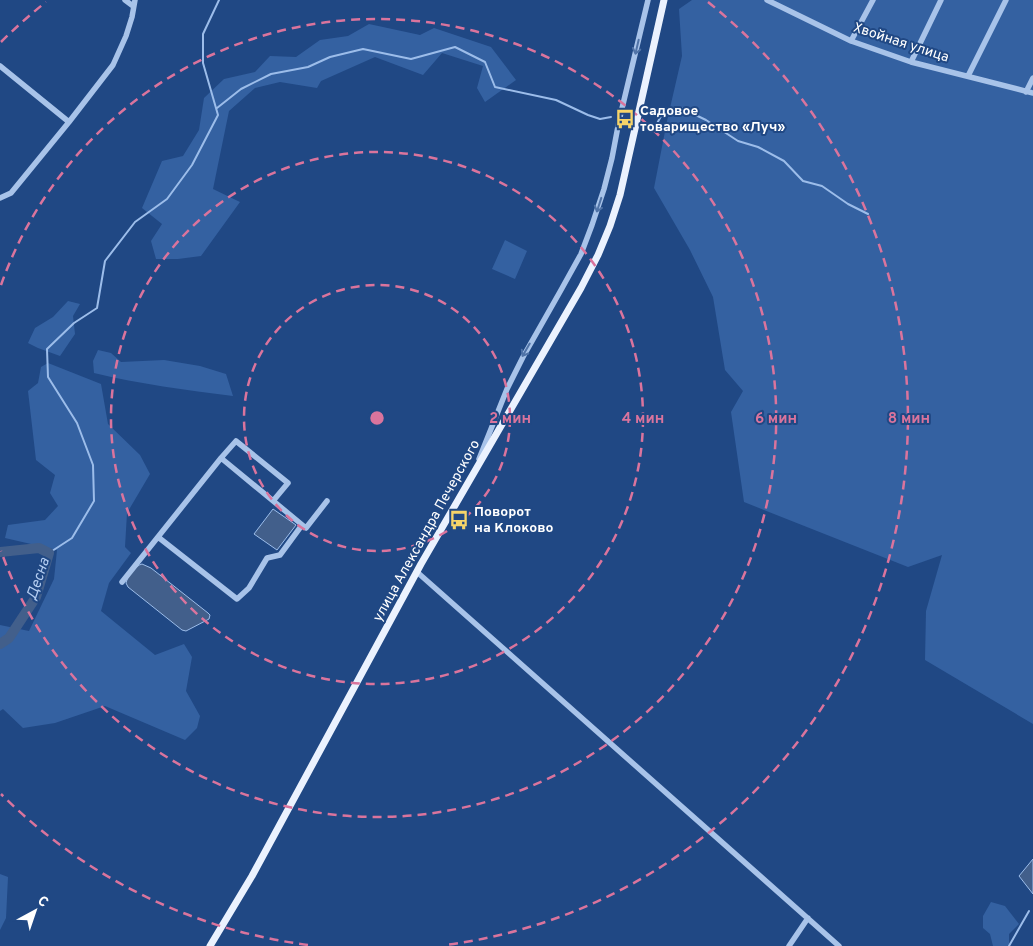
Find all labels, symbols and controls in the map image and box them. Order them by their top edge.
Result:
street label: Хвойная улица [851,20,951,66]
one-way arrow [632,39,641,55]
place label: Садовое товарищество «Луч» [640,103,785,136]
bus stop icon: Садовое товарищество «Луч» [614,108,636,130]
one-way arrow [593,197,603,213]
one-way arrow [521,343,531,357]
centre of rings [368,409,386,427]
text: 2 мин [489,410,531,429]
text: 4 мин [622,410,664,429]
text: 6 мин [755,410,797,429]
text: 8 мин [888,410,930,429]
street label: улица Александра Печерского [370,437,484,625]
place label: Поворот на Клоково [474,504,554,537]
bus stop icon: Поворот на Клоково [448,509,470,531]
water label: Десна [23,555,55,603]
north arrow [10,886,60,936]
text: С [33,893,51,912]

